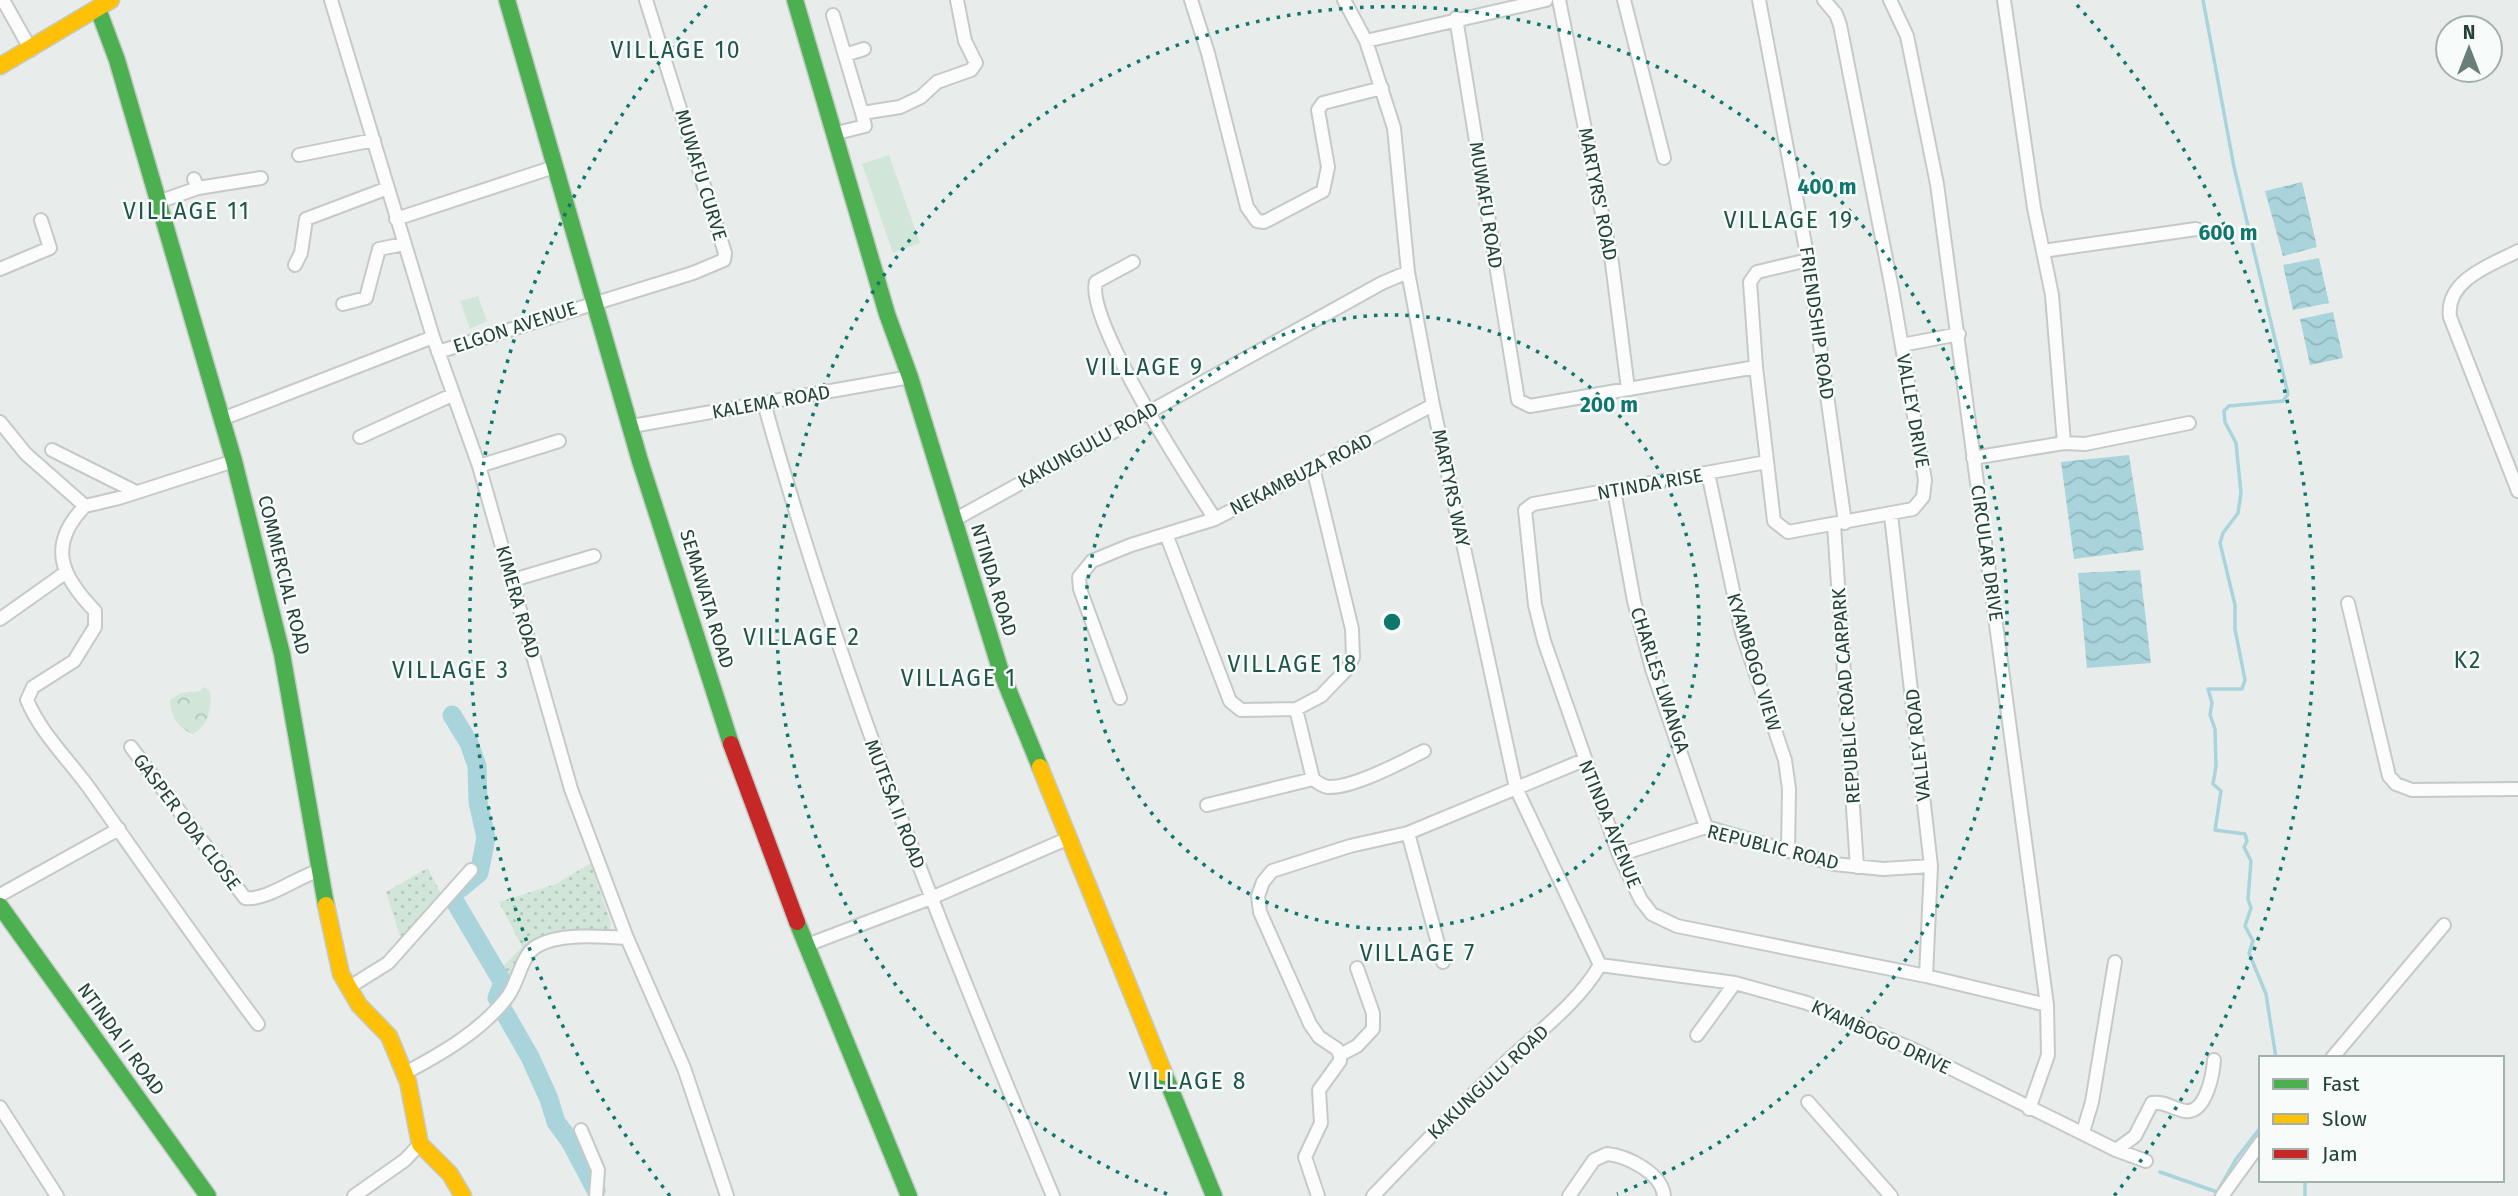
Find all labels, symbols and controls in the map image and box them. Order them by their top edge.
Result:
north arrow [2434,14,2504,84]
text: N [2463,21,2475,44]
district label: VILLAGE 10 [610,36,742,64]
street label: MUWAFU CURVE [670,107,732,243]
street label: MARTYRS' ROAD [1574,125,1622,263]
street label: MUWAFU ROAD [1465,140,1507,270]
text: 400 m [1797,174,1857,200]
district label: VILLAGE 11 [123,197,251,225]
district label: VILLAGE 19 [1724,206,1854,234]
text: 600 m [2198,220,2258,246]
street label: FRIENDSHIP ROAD [1795,245,1839,401]
street label: ELGON AVENUE [450,296,580,358]
street label: VALLEY DRIVE [1892,352,1934,470]
district label: VILLAGE 9 [1086,353,1204,381]
street label: KALEMA ROAD [710,380,832,424]
text: 200 m [1580,392,1638,418]
street label: KAKUNGULU ROAD [1014,397,1162,493]
street label: MARTYRS WAY [1427,427,1475,550]
street label: NEKAMBUZA ROAD [1226,428,1376,520]
street label: NTINDA RISE [1595,463,1705,505]
street label: CIRCULAR DRIVE [1966,483,2008,623]
street label: COMMERCIAL ROAD [253,493,315,657]
street label: NTINDA ROAD [966,521,1022,639]
street label: SEMAWATA ROAD [675,527,739,671]
street label: KIMERA ROAD [491,543,545,661]
street label: REPUBLIC ROAD CARPARK [1827,586,1865,805]
street label: KYAMBOGO VIEW [1722,590,1786,734]
street label: CHARLES LWANGA [1626,604,1694,756]
centre of rings [1380,610,1404,634]
district label: VILLAGE 2 [743,623,861,651]
district label: K2 [2454,646,2482,674]
district label: VILLAGE 18 [1228,650,1358,678]
district label: VILLAGE 3 [392,656,510,684]
district label: VILLAGE 1 [901,664,1017,692]
street label: VALLEY ROAD [1901,688,1935,802]
street label: MUTESA II ROAD [860,736,930,872]
street label: GASPER ODA CLOSE [128,749,246,895]
street label: NTINDA AVENUE [1574,756,1646,892]
street label: REPUBLIC ROAD [1705,820,1841,874]
district label: VILLAGE 7 [1360,939,1476,967]
street label: NTINDA II ROAD [73,978,169,1100]
street label: KYAMBOGO DRIVE [1808,995,1954,1079]
street label: KAKUNGULU ROAD [1423,1020,1553,1144]
legend [2259,1056,2504,1182]
district label: VILLAGE 8 [1128,1067,1248,1095]
text: Fast [2322,1071,2360,1097]
text: Slow [2322,1106,2367,1132]
text: Jam [2322,1141,2358,1167]

